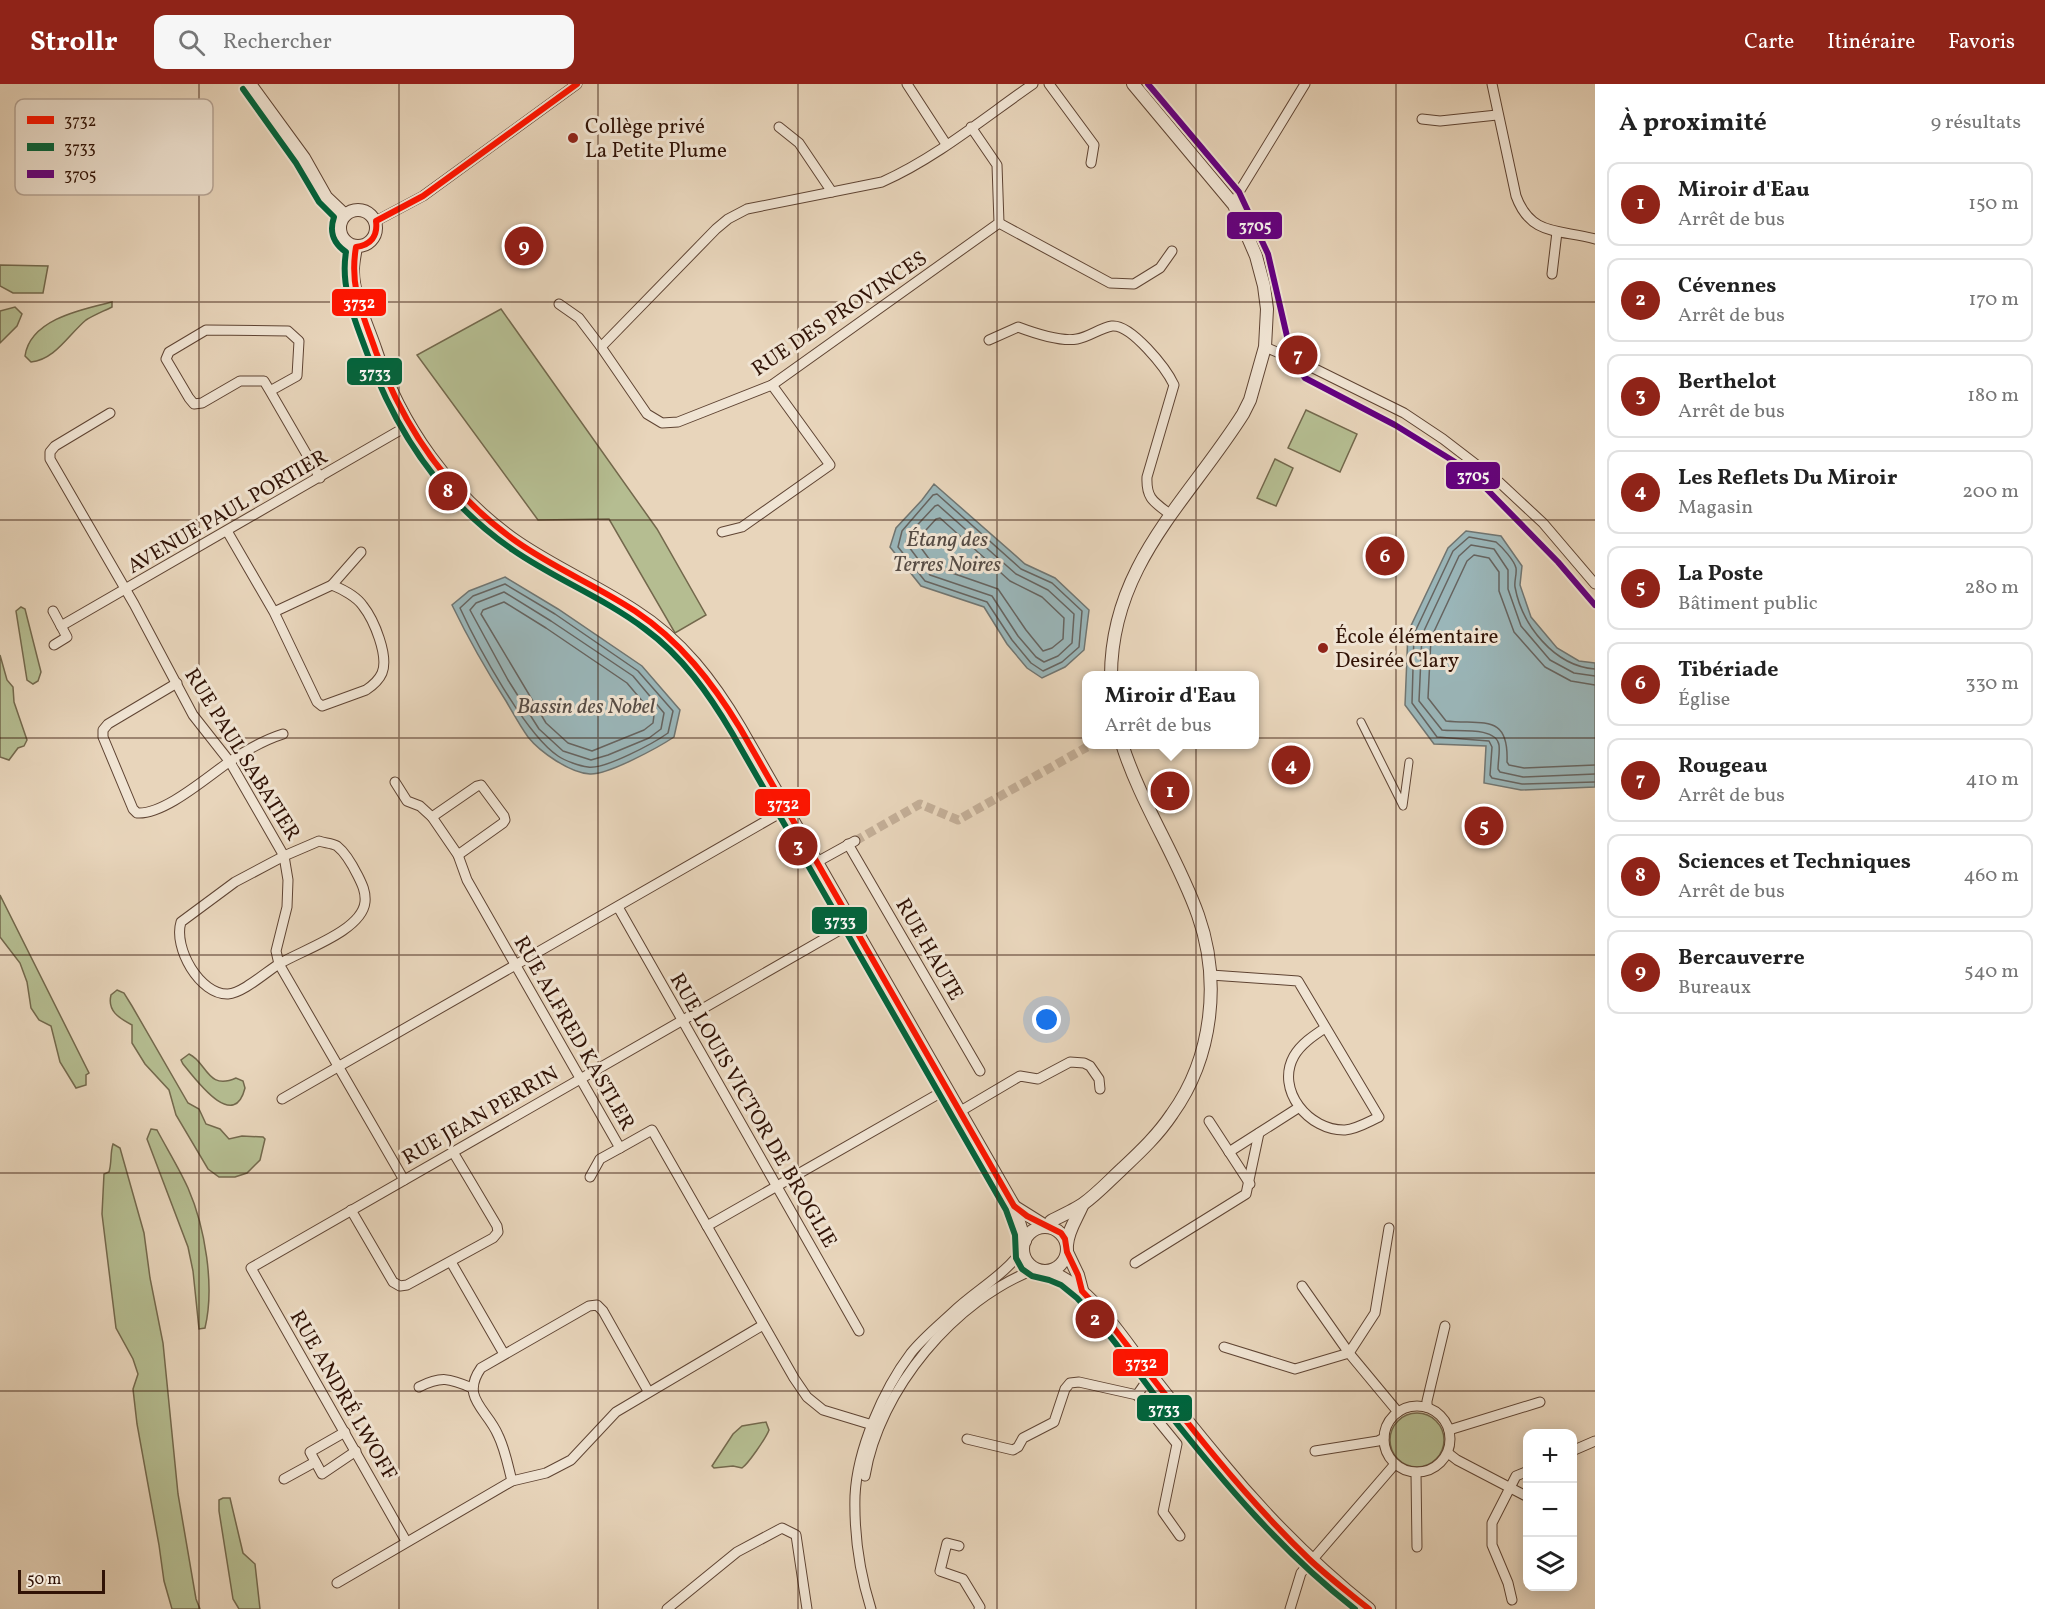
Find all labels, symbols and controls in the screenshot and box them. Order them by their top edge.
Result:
search box [154,15,574,69]
text: Strollr [30,23,118,62]
icon: search [175,26,208,59]
text: Rechercher [223,27,332,58]
text: Carte [1744,28,1794,57]
text: Itinéraire [1827,28,1915,57]
text: Favoris [1948,28,2015,57]
legend [15,99,213,195]
text: À proximité [1619,105,1767,141]
text: 9 résultats [1931,109,2021,137]
text: 3732 [64,111,96,133]
place label: Collège privé La Petite Plume [585,113,727,166]
marker: Collège privé La Petite Plume [566,131,580,145]
text: 3733 [64,138,96,160]
text: 3705 [64,165,96,187]
text: Miroir d'Eau [1678,175,1810,206]
text: 1 [1636,190,1645,218]
text: 150 m [1968,190,2019,218]
text: Arrêt de bus [1678,206,1785,234]
line badge: 3705 [1226,211,1283,240]
text: 3705 [1239,216,1272,238]
pin: 9 [504,224,544,268]
street label: RUE DES PROVINCES [746,245,933,384]
text: Cévennes [1678,271,1776,302]
text: 2 [1635,286,1646,314]
text: 170 m [1969,286,2019,314]
line badge: 3732 [331,288,387,317]
text: 3732 [343,293,375,315]
text: Arrêt de bus [1678,302,1785,330]
pin: 7 [1278,332,1318,378]
line badge: 3733 [346,357,403,386]
text: 3733 [359,363,391,385]
text: Berthelot [1678,367,1776,398]
text: 3 [1635,382,1646,410]
text: 180 m [1967,382,2019,410]
text: Arrêt de bus [1678,398,1785,426]
street label: AVENUE PAUL PORTIER [122,443,333,582]
line badge: 3705 [1445,461,1501,490]
text: Les Reflets Du Miroir [1678,463,1897,494]
text: 3705 [1457,466,1490,488]
pin: 8 [428,468,468,514]
text: 4 [1634,478,1647,506]
text: 200 m [1962,478,2019,506]
text: Magasin [1678,494,1753,522]
water label: Étang des Terres Noires [893,525,1001,581]
pin: 6 [1366,534,1404,578]
text: La Poste [1678,559,1763,590]
text: 5 [1636,574,1645,602]
text: 280 m [1964,574,2019,602]
text: Bâtiment public [1678,590,1818,618]
place label: École élémentaire Desirée Clary [1335,623,1499,676]
marker: École élémentaire Desirée Clary [1316,641,1330,655]
text: Tibériade [1678,655,1778,686]
street label: RUE PAUL SABATIER [177,663,307,847]
text: 6 [1635,670,1646,698]
text: 330 m [1965,670,2019,698]
popup [1082,671,1259,749]
text: Miroir d'Eau [1105,681,1236,712]
text: Église [1678,686,1730,714]
water label: Bassin des Nobel [517,692,656,723]
text: Arrêt de bus [1105,712,1212,740]
pin: 4 [1272,742,1310,788]
text: Rougeau [1678,751,1768,782]
text: 7 [1636,766,1645,794]
text: 410 m [1966,766,2019,794]
pin: 1 [1150,768,1190,814]
text: Arrêt de bus [1678,782,1785,810]
line badge: 3732 [754,788,811,817]
text: 3732 [767,794,799,816]
pin: 5 [1464,804,1504,848]
pin: 3 [778,824,818,868]
text: Sciences et Techniques [1678,847,1911,878]
text: 8 [1635,862,1646,890]
text: 460 m [1963,862,2019,890]
text: Arrêt de bus [1678,878,1785,906]
street label: RUE HAUTE [888,893,970,1006]
line badge: 3733 [811,906,868,935]
text: 3733 [824,911,856,933]
street label: RUE ALFRED KASTLER [506,931,641,1136]
text: Bercauverre [1678,943,1805,974]
text: 9 [1635,958,1646,986]
text: 540 m [1964,958,2019,986]
street label: RUE LOUIS VICTOR DE BROGLIE [662,968,843,1253]
text: Bureaux [1678,974,1751,1002]
your location [1032,1005,1061,1034]
street label: RUE JEAN PERRIN [397,1060,564,1173]
pin: 2 [1076,1296,1114,1342]
street label: RUE ANDRÉ LWOFF [282,1305,403,1486]
line badge: 3732 [1112,1348,1169,1377]
text: 3732 [1125,1353,1157,1375]
line badge: 3733 [1136,1394,1193,1422]
text: 3733 [1148,1399,1180,1421]
map controls [1523,1429,1577,1591]
button: + [1523,1429,1577,1483]
button: − [1523,1483,1577,1537]
button: layers [1523,1537,1577,1591]
scale bar [18,1567,105,1594]
text: 50 m [27,1569,61,1591]

